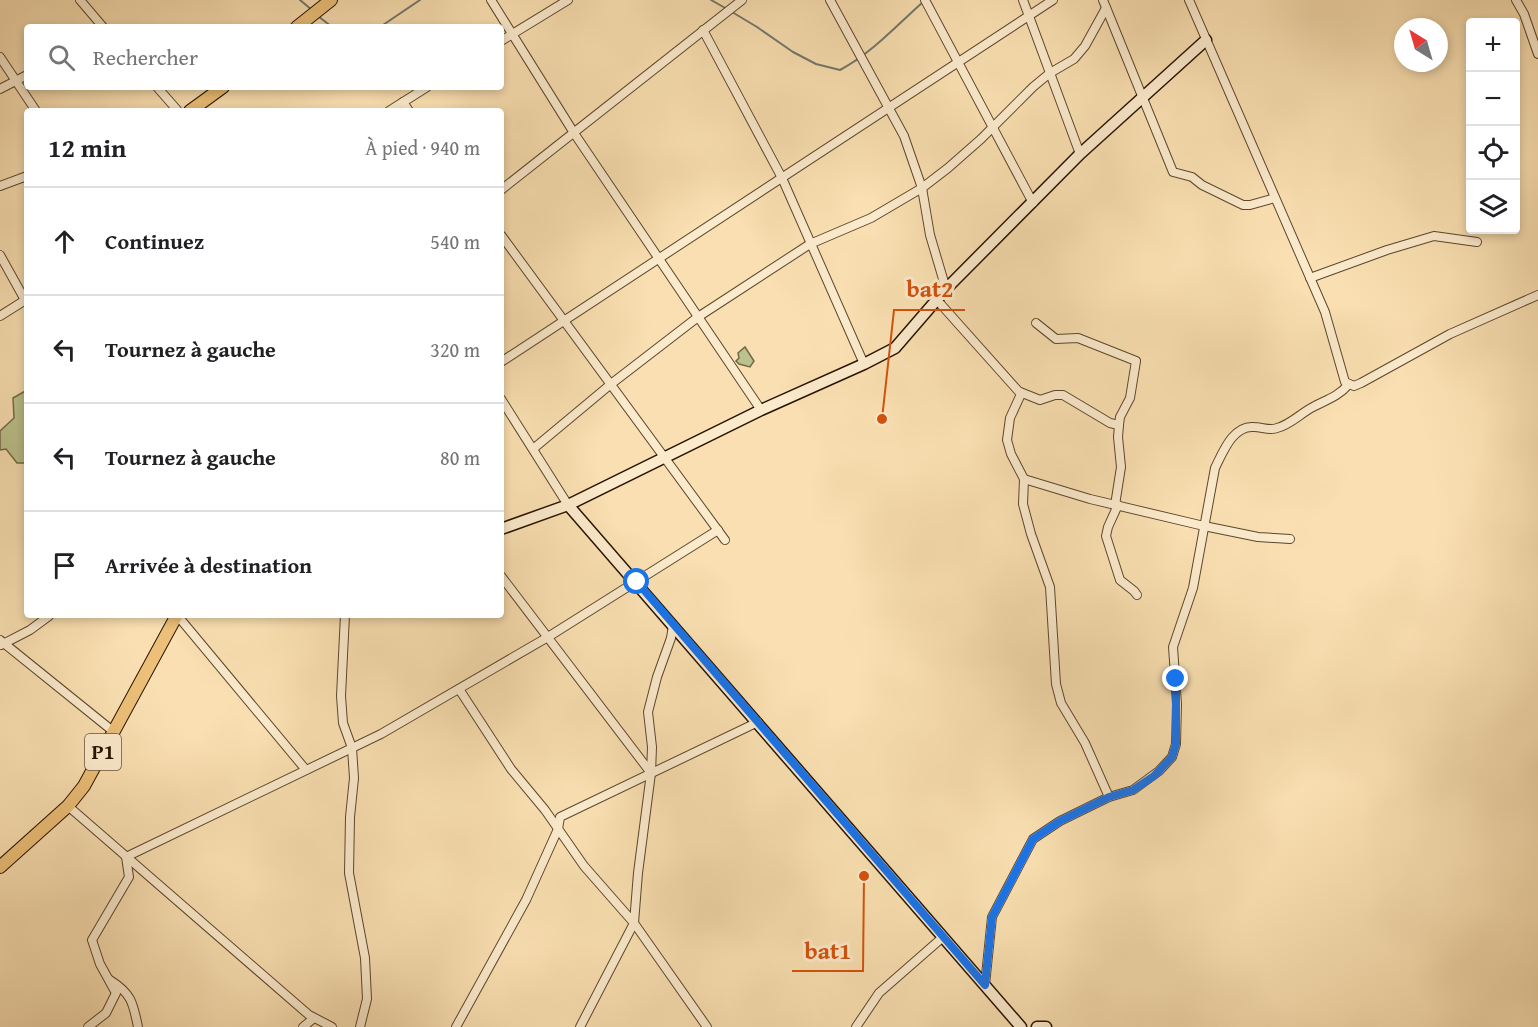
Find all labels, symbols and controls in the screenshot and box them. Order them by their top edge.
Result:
north arrow [1394,18,1448,72]
map controls [1466,18,1520,234]
button: + [1466,18,1520,72]
search box [24,24,504,90]
icon: search [45,41,78,74]
text: Rechercher [93,41,198,73]
button: − [1466,72,1520,126]
button: locate [1466,126,1520,180]
text: 12 min [48,128,126,167]
text: À pied · 940 m [365,133,480,162]
button: layers [1466,180,1520,234]
icon: ahead [48,225,81,258]
text: Continuez [105,225,204,257]
text: 540 m [430,227,480,256]
callout: bat2 [894,268,965,310]
text: bat2 [907,271,953,306]
icon: left [48,333,81,366]
text: Tournez à gauche [105,333,276,365]
text: 320 m [430,335,480,364]
icon: left [48,441,81,474]
text: Tournez à gauche [105,441,276,473]
text: 80 m [440,443,480,472]
icon: arrive [48,549,81,582]
text: Arrivée à destination [105,549,312,581]
route start [623,568,649,594]
route end [1162,665,1188,691]
road number: P1 [85,734,121,770]
callout: bat1 [792,929,863,971]
text: bat1 [805,933,851,968]

